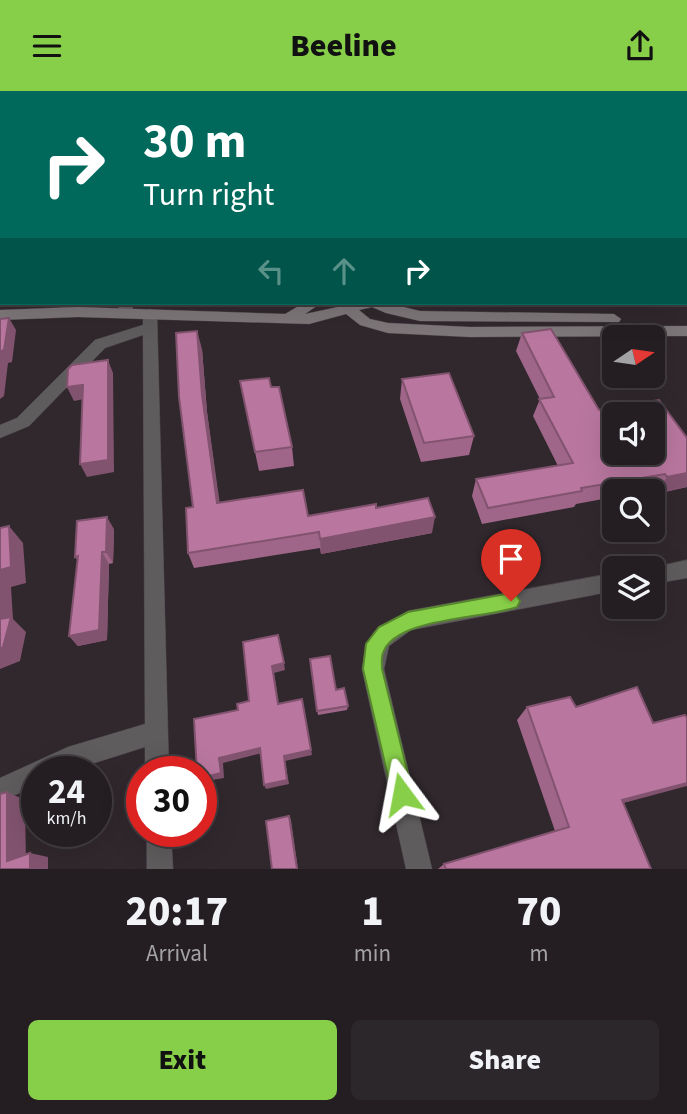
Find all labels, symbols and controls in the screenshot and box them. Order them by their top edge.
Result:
text: Beeline [290,23,397,69]
icon: menu [28,27,66,65]
icon: share [621,27,659,65]
text: 30 m [143,107,247,177]
icon: right [28,119,119,210]
text: Turn right [143,172,274,218]
icon: left [252,252,290,290]
icon: ahead [325,252,363,290]
icon: right [398,252,436,290]
north arrow [602,325,665,389]
map controls [602,325,665,619]
button: sound [602,402,665,465]
button: search [602,479,665,542]
pin [481,529,541,601]
icon: arrive [492,540,530,578]
button: layers [602,556,665,619]
speed limit sign: 30 [126,756,217,847]
position arrow [365,757,439,831]
text: 24 [48,767,85,817]
text: km/h [47,806,86,831]
text: 20:17 [126,882,228,942]
text: 1 [361,882,384,942]
text: 70 [517,882,561,942]
text: Arrival [146,937,208,970]
text: min [354,937,391,970]
text: m [529,937,549,970]
button: Exit [28,1020,337,1100]
button: Share [351,1020,659,1100]

